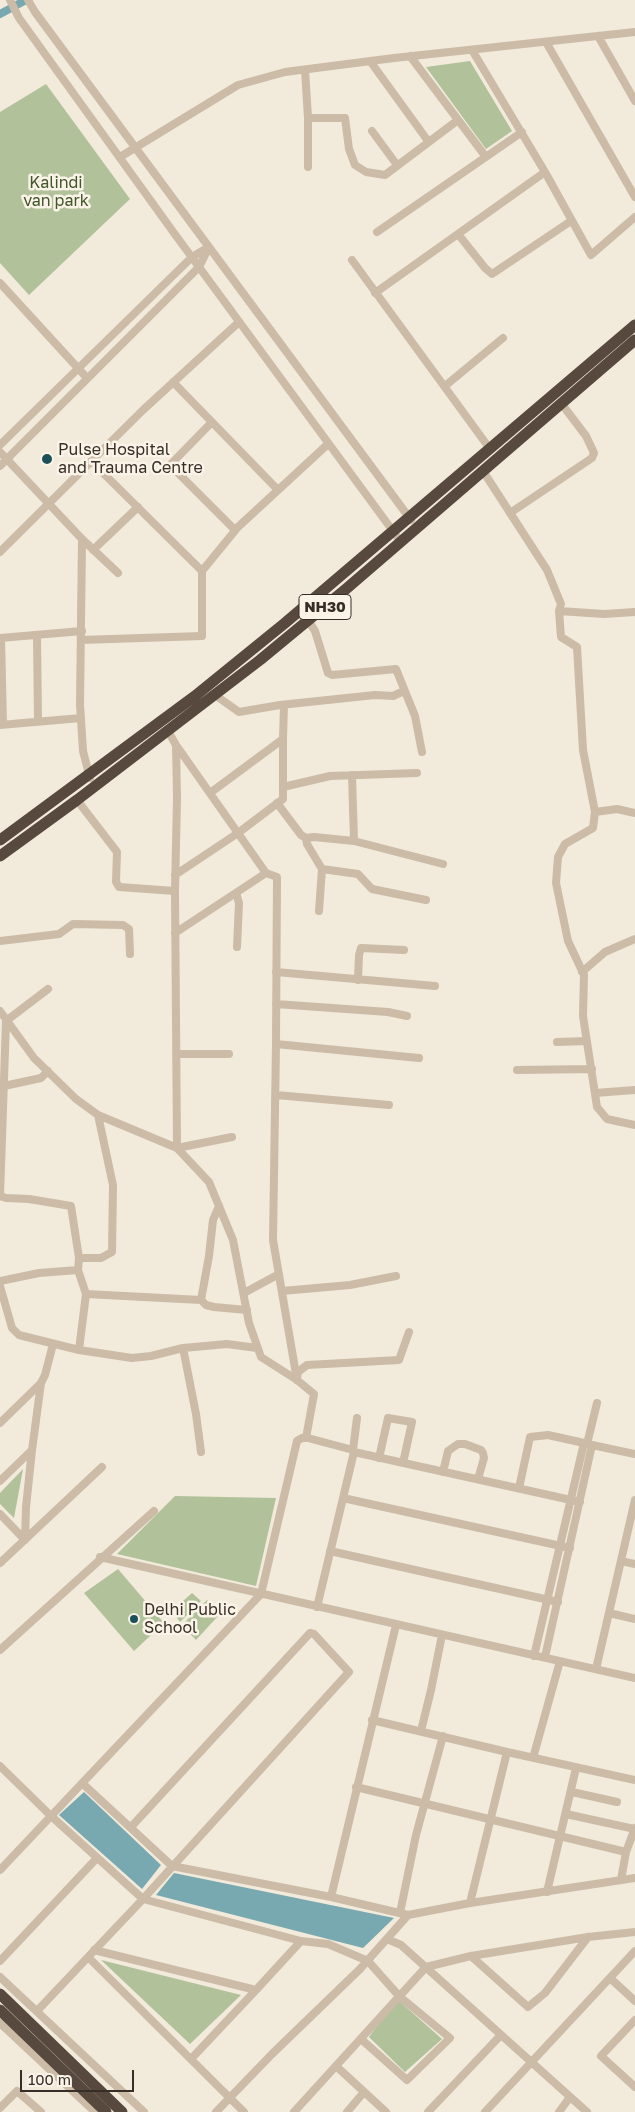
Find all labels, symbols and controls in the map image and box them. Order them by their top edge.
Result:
park label: Kalindi van park [23,173,89,211]
place label: Pulse Hospital and Trauma Centre [58,440,203,478]
marker: Pulse Hospital and Trauma Centre [40,452,54,466]
road number: NH30 [299,594,351,620]
place label: Delhi Public School [144,1600,236,1638]
marker: Delhi Public School [128,1613,140,1625]
scale bar [22,2060,136,2092]
text: 100 m [28,2070,71,2088]

